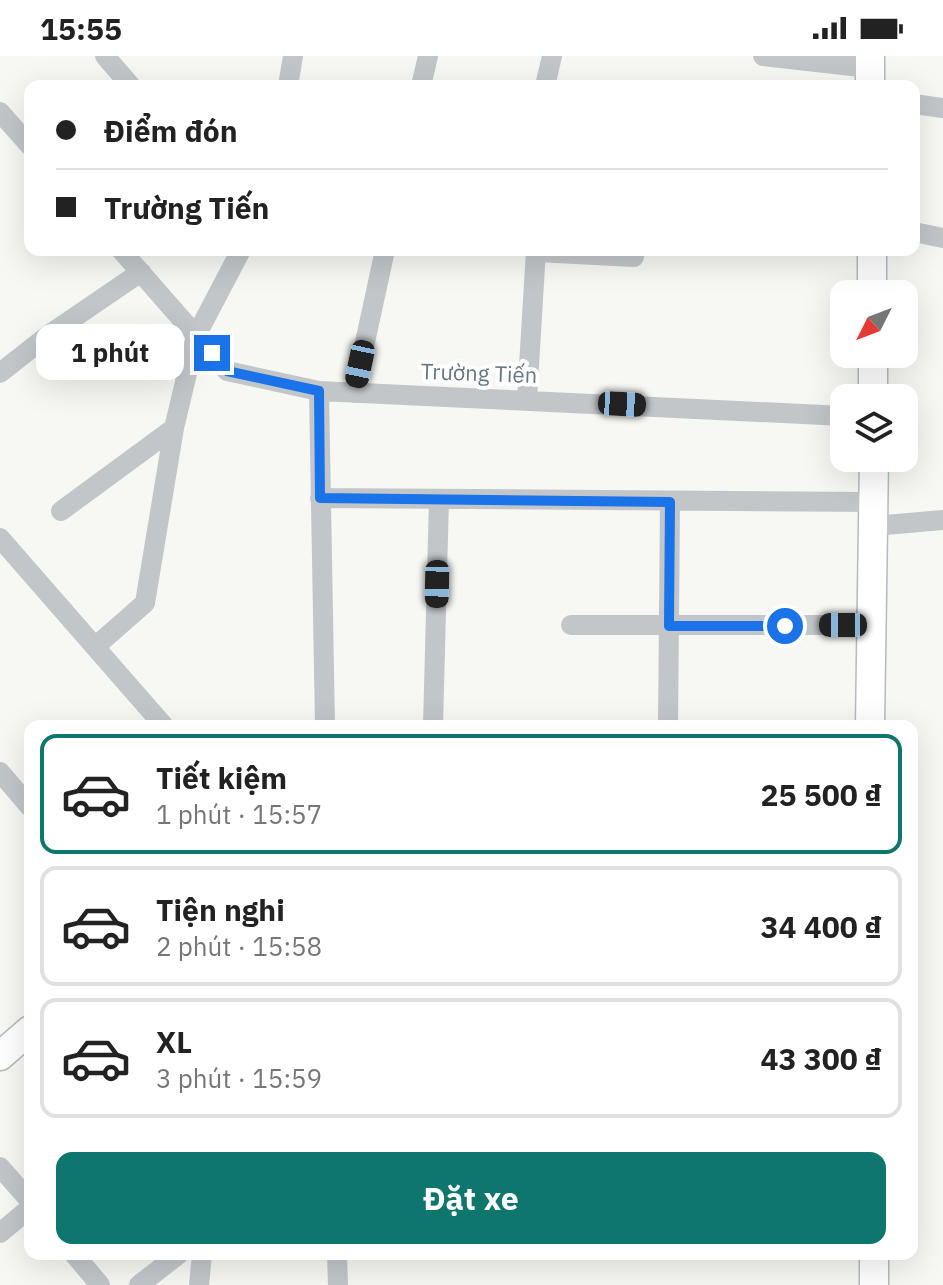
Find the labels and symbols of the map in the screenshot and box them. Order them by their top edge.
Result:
north arrow [830,280,918,368]
callout: 1 phút [36,325,184,381]
route end [194,335,230,371]
car [343,338,377,390]
street label: Trường Tiến [420,356,538,389]
car [597,391,647,417]
car [425,560,449,608]
route start [767,608,803,644]
car [819,613,867,637]

